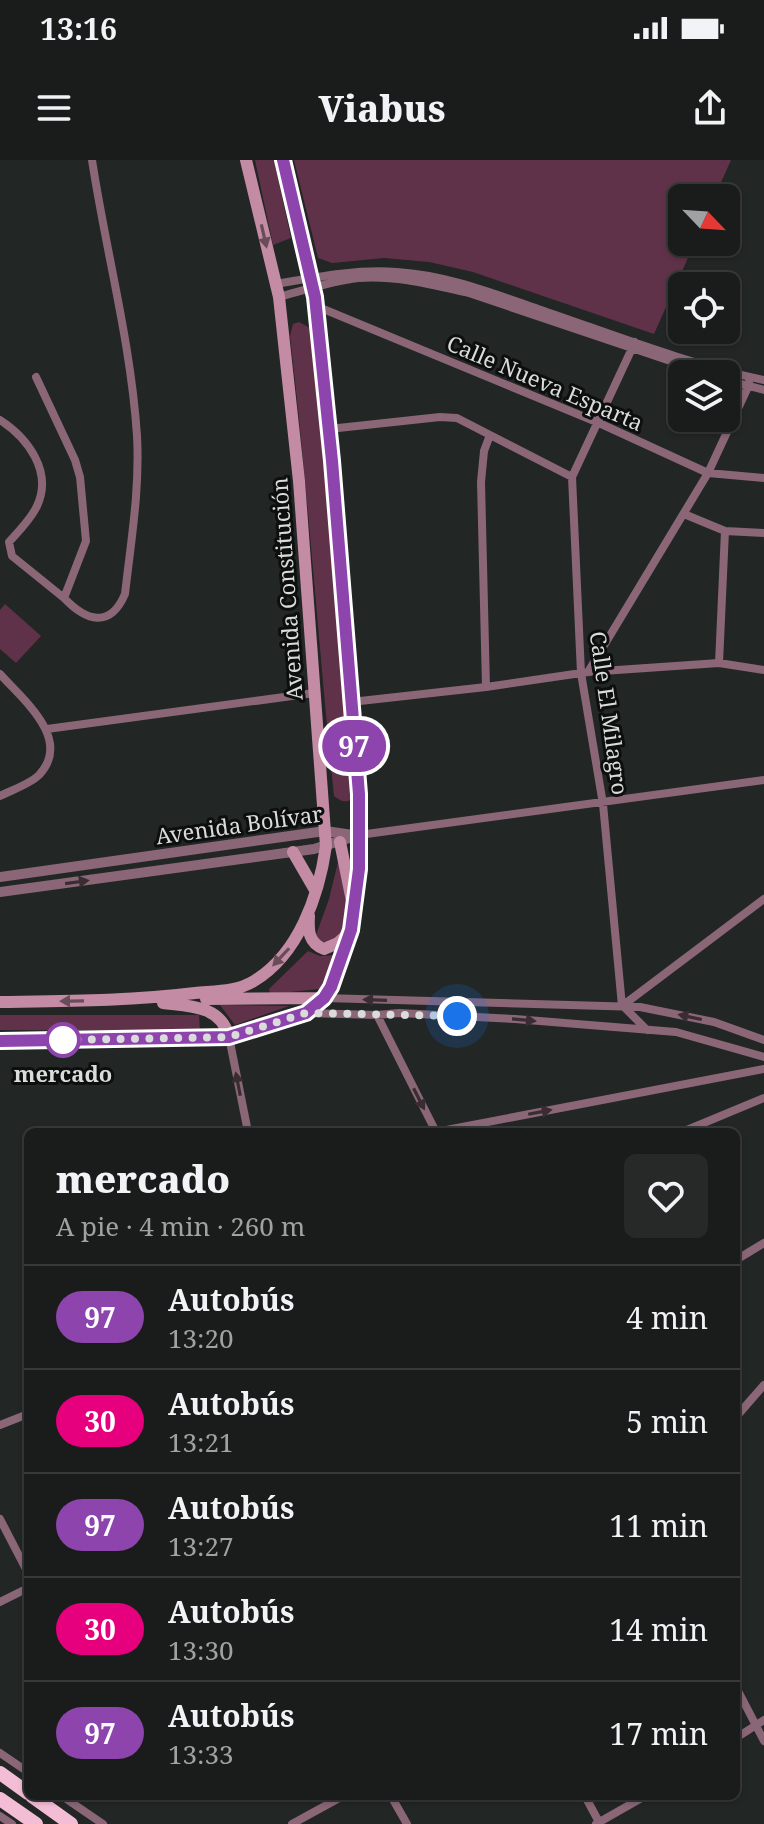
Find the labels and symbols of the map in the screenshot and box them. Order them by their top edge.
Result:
north arrow [668,184,740,256]
one-way arrow [258,223,271,248]
street label: Calle Nueva Esparta [443,327,648,437]
street label: Avenida Constitución [263,477,309,701]
street label: Calle El Milagro [584,629,636,797]
line badge: 97 [318,720,390,772]
street label: Avenida Bolívar [154,797,325,851]
one-way arrow [65,875,90,888]
one-way arrow [272,947,290,966]
one-way arrow [362,993,387,1006]
one-way arrow [59,994,84,1007]
your location [437,996,477,1036]
one-way arrow [677,1010,702,1023]
one-way arrow [512,1014,537,1027]
marker: mercado [46,1023,80,1057]
place label: mercado [14,1058,112,1088]
one-way arrow [231,1072,244,1097]
one-way arrow [413,1087,426,1110]
one-way arrow [528,1105,553,1118]

